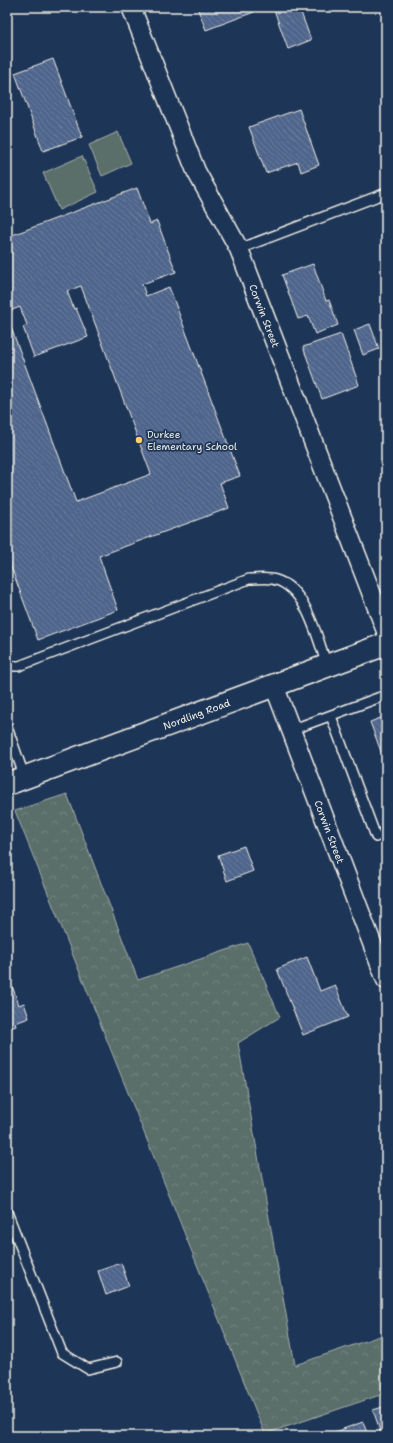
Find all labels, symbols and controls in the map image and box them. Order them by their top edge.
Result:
street label: Corwin Street [247,282,283,349]
place label: Durkee Elementary School [147,428,237,453]
marker: Durkee Elementary School [134,435,144,445]
street label: Nordling Road [161,695,232,732]
street label: Corwin Street [312,798,348,865]

